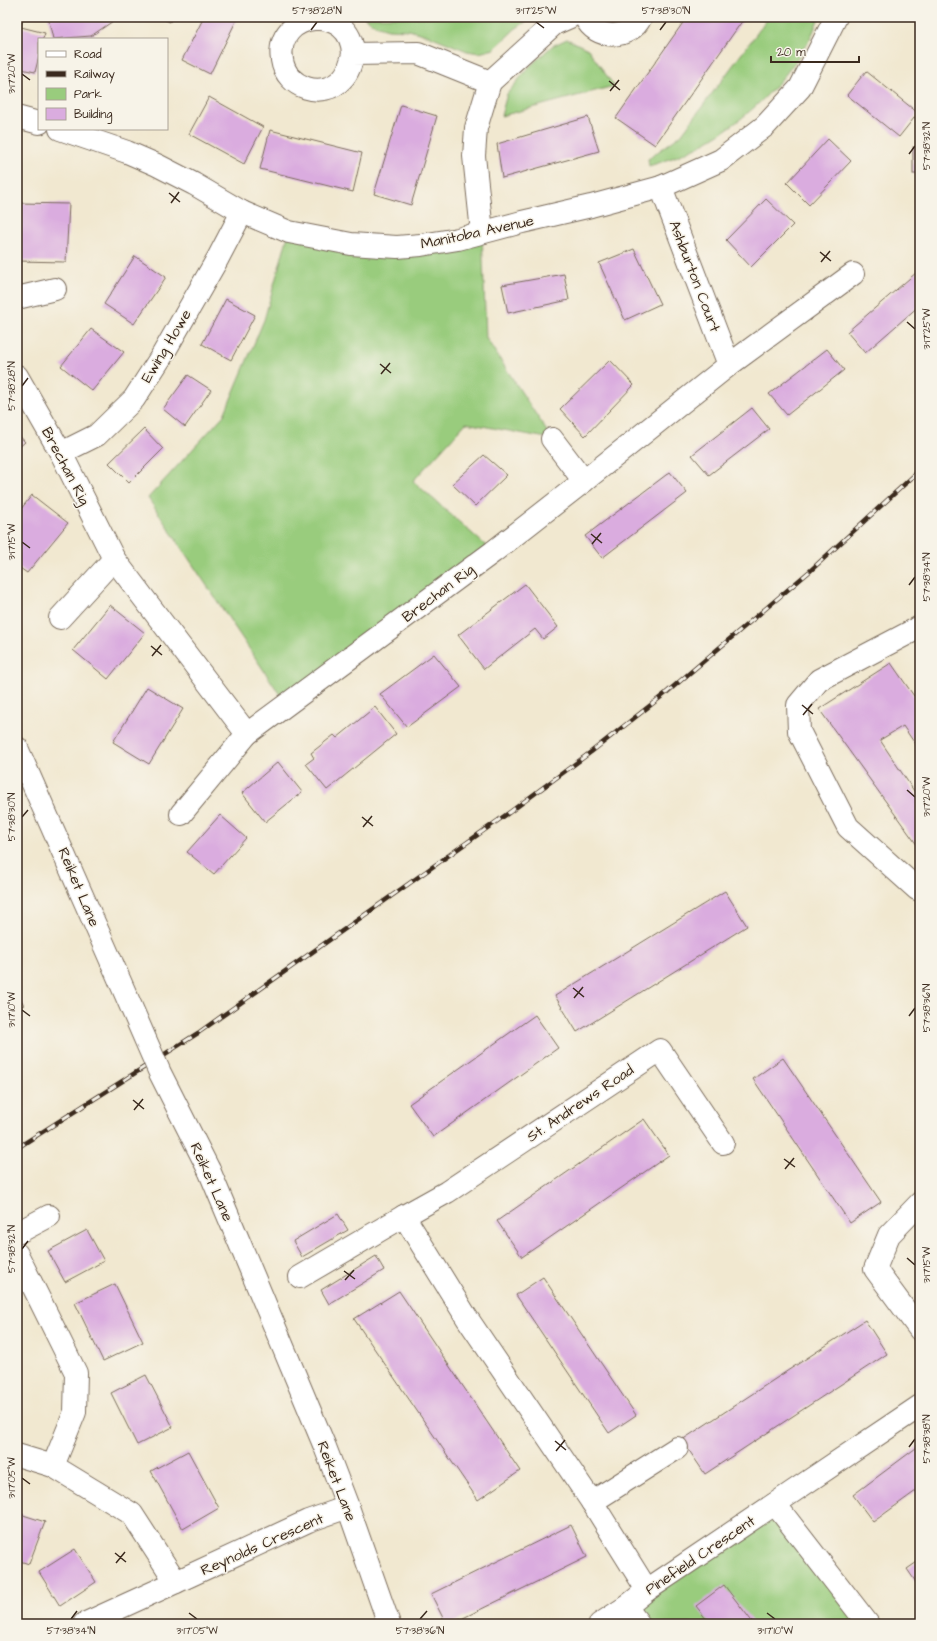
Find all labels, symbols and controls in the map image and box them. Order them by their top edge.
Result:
text: 57°38'28"N [292,4,342,18]
text: 3°17'25"W [516,4,557,18]
text: 57°38'30"N [642,4,690,18]
legend [38,38,168,130]
scale bar [771,38,859,64]
text: 20 m [777,44,806,61]
text: Road [74,46,102,63]
text: 3°17'20"W [5,53,19,94]
text: Railway [74,66,115,84]
text: Park [74,86,102,103]
text: Building [74,106,112,124]
text: 57°38'32"N [920,122,934,170]
street label: Manitoba Avenue [419,210,536,255]
street label: Ashburton Court [664,217,725,335]
street label: Ewing Howe [136,306,197,387]
text: 3°17'25"W [920,308,934,349]
text: 57°38'28"N [5,361,19,411]
street label: Brechan Rig [35,423,95,510]
text: 3°17'15"W [5,523,19,560]
text: 57°38'34"N [920,552,934,602]
street label: Brechan Rig [398,559,480,628]
text: 3°17'20"W [920,776,934,817]
text: 57°38'30"N [5,793,19,841]
street label: Reiket Lane [52,844,105,930]
text: 57°38'36"N [920,984,934,1032]
text: 3°17'10"W [5,992,19,1028]
street label: St. Andrews Road [523,1060,638,1147]
street label: Reiket Lane [185,1140,238,1225]
text: 57°38'32"N [5,1225,19,1273]
text: 3°17'15"W [920,1246,934,1283]
text: 57°38'38"N [920,1415,934,1463]
street label: Reiket Lane [312,1438,361,1524]
text: 3°17'05"W [5,1457,19,1499]
street label: Reynolds Crescent [198,1508,327,1582]
street label: Pinefield Crescent [641,1511,759,1600]
text: 57°38'34"N [46,1624,96,1638]
text: 3°17'05"W [176,1624,218,1638]
text: 57°38'36"N [396,1624,444,1638]
text: 3°17'10"W [757,1624,793,1638]

